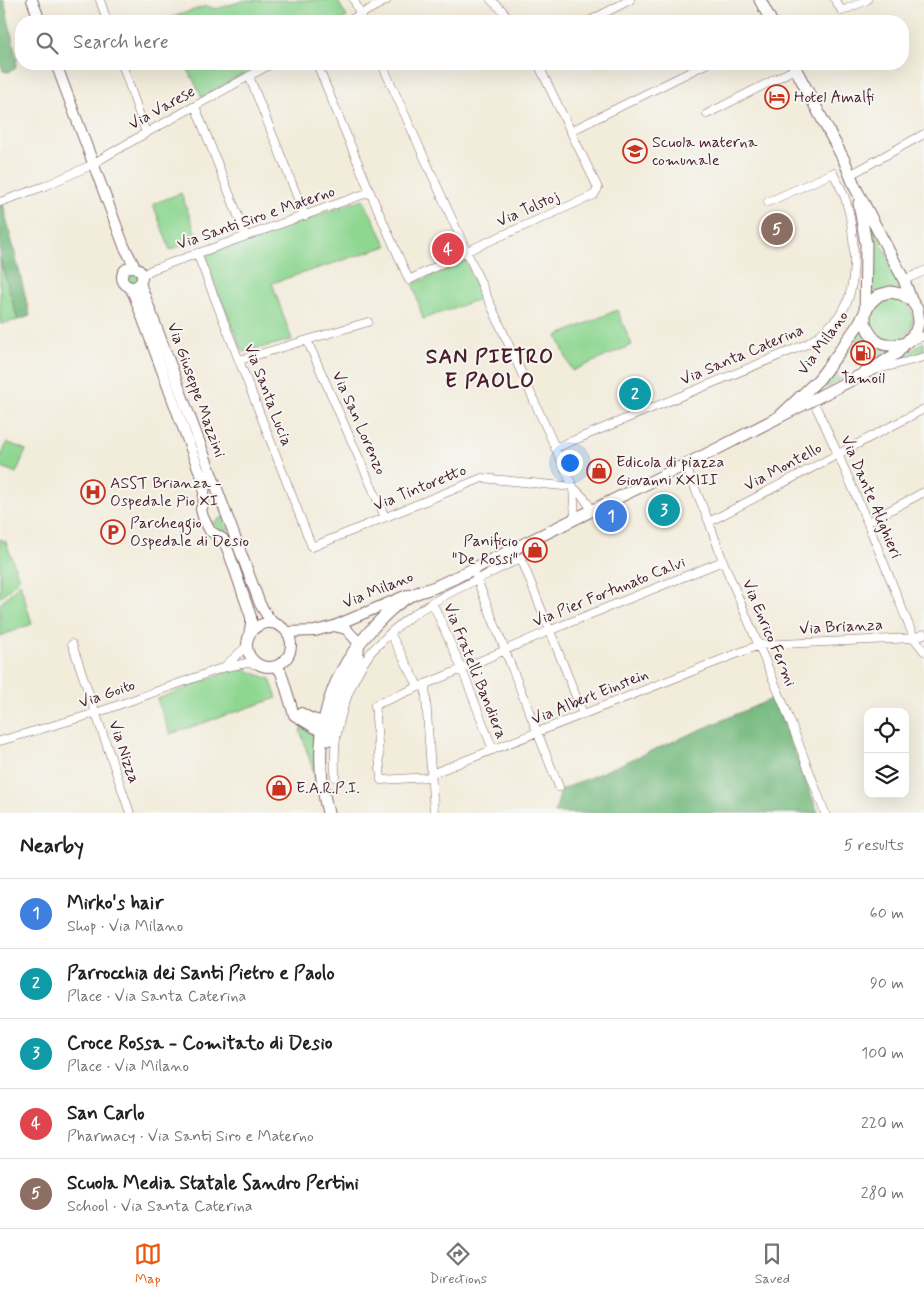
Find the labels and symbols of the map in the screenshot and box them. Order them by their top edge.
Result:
street label: Via Varese [125,81,199,135]
hotel icon: Hotel Amalfi [764,84,790,110]
place label: Hotel Amalfi [794,87,874,108]
place label: Scuola materna comunale [652,132,758,171]
school or university icon: Scuola materna comunale [622,138,648,164]
street label: Via Santi Siro e Materno [174,181,338,255]
street label: Via Tolstoj [493,186,563,232]
pin: 5 [761,210,793,248]
pin: 4 [432,230,464,268]
street label: Via Milano [793,307,853,379]
street label: Via Giuseppe Mazzini [162,320,230,461]
street label: Via Santa Caterina [677,320,807,390]
fuel station icon: Tamoil [850,340,876,366]
street label: Via Santa Lucia [239,341,297,449]
district label: SAN PIETRO E PAOLO [426,343,554,395]
street label: Via San Lorenzo [327,368,391,478]
place label: Tamoil [841,368,885,389]
pin: 2 [619,375,651,413]
street label: Via Dante Alighieri [836,432,907,562]
street label: Via Montello [741,438,825,496]
your location [557,450,583,476]
place label: Edicola di piazza Giovanni XXIII [616,452,724,491]
shop icon: Edicola di piazza Giovanni XXIII [586,458,612,484]
street label: Via Tintoretto [370,460,470,516]
place label: ASST Brianza - Ospedale Pio XI [110,473,222,512]
hospital icon: ASST Brianza - Ospedale Pio XI [80,479,106,505]
pin: 3 [648,491,680,529]
pin: 1 [595,497,627,535]
place label: Parcheggio Ospedale di Desio [130,513,249,552]
parking icon: Parcheggio Ospedale di Desio [100,519,126,545]
place label: Panificio "De Rossi" [452,531,518,570]
shop icon: Panificio "De Rossi" [522,537,548,563]
street label: Via Pier Fortunato Calvi [530,552,689,632]
street label: Via Milano [340,566,416,614]
street label: Via Enrico Fermi [737,576,801,690]
street label: Via Fratelli Bandiera [438,600,512,742]
street label: Via Brianza [799,614,884,640]
street label: Via Albert Einstein [528,664,652,730]
street label: Via Goito [76,675,138,713]
street label: Via Nizza [103,718,145,786]
shop icon: E.A.R.P.I. [266,775,292,801]
place label: E.A.R.P.I. [296,778,360,799]

